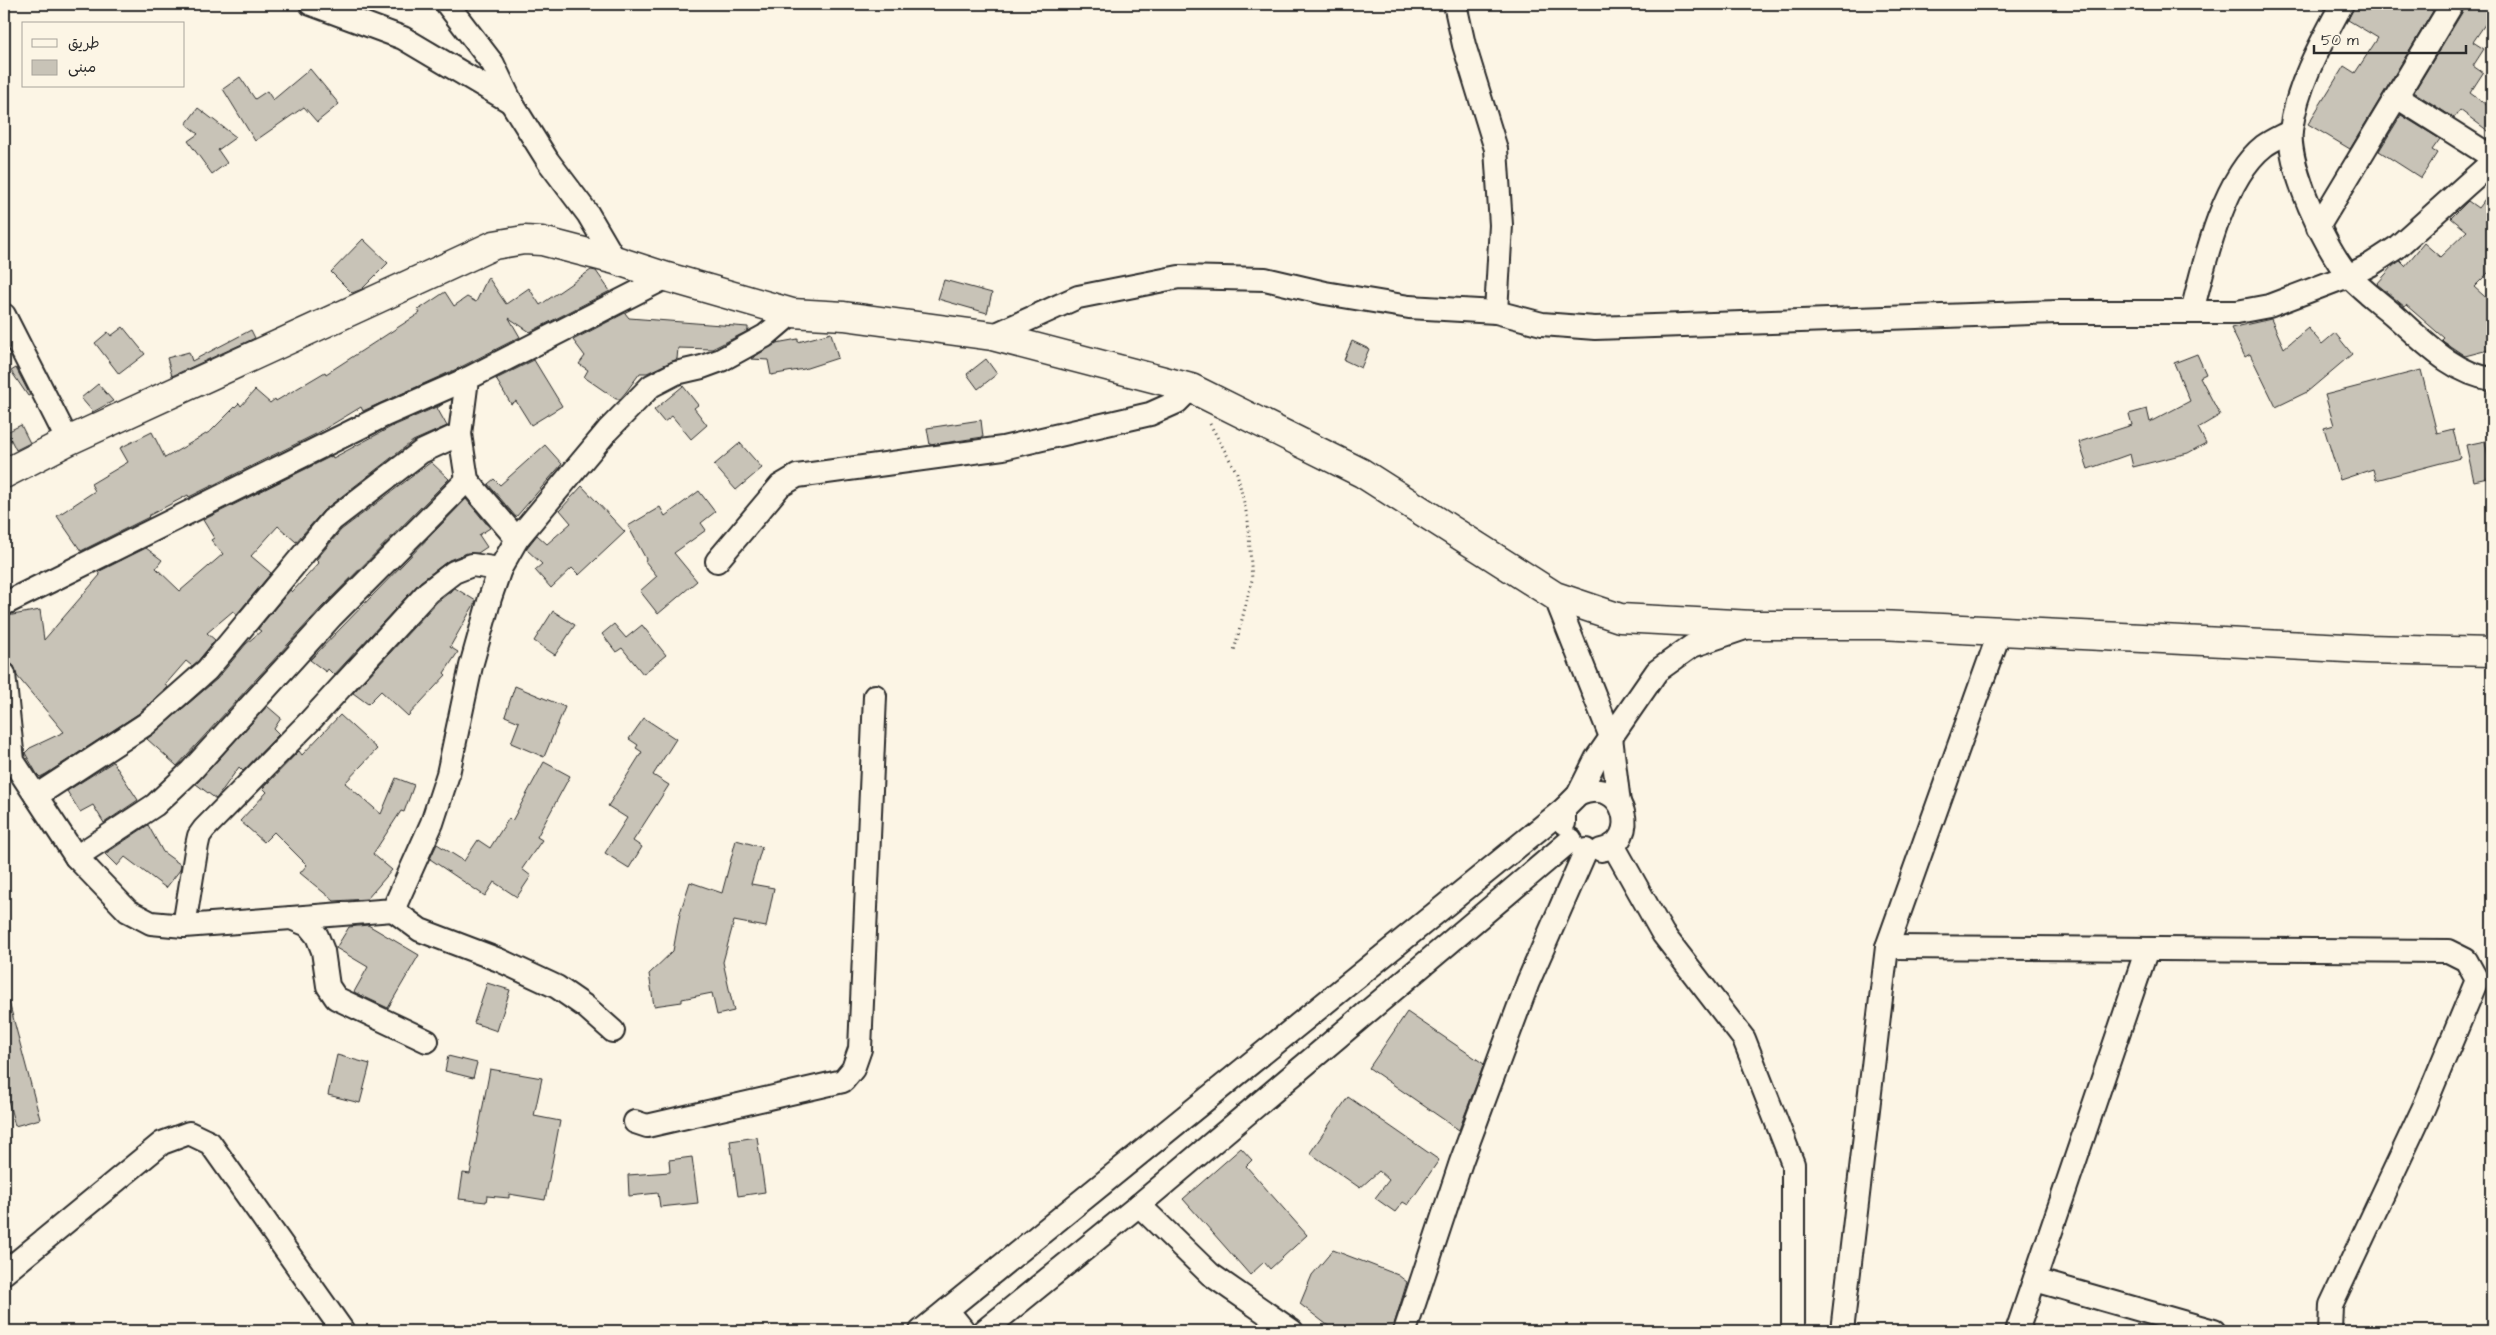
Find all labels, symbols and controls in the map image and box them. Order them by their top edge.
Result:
legend [22,22,185,88]
scale bar [2314,22,2466,54]
text: 50 m [2321,30,2359,51]
text: طريق [68,33,100,54]
text: مبنى [68,57,96,78]

